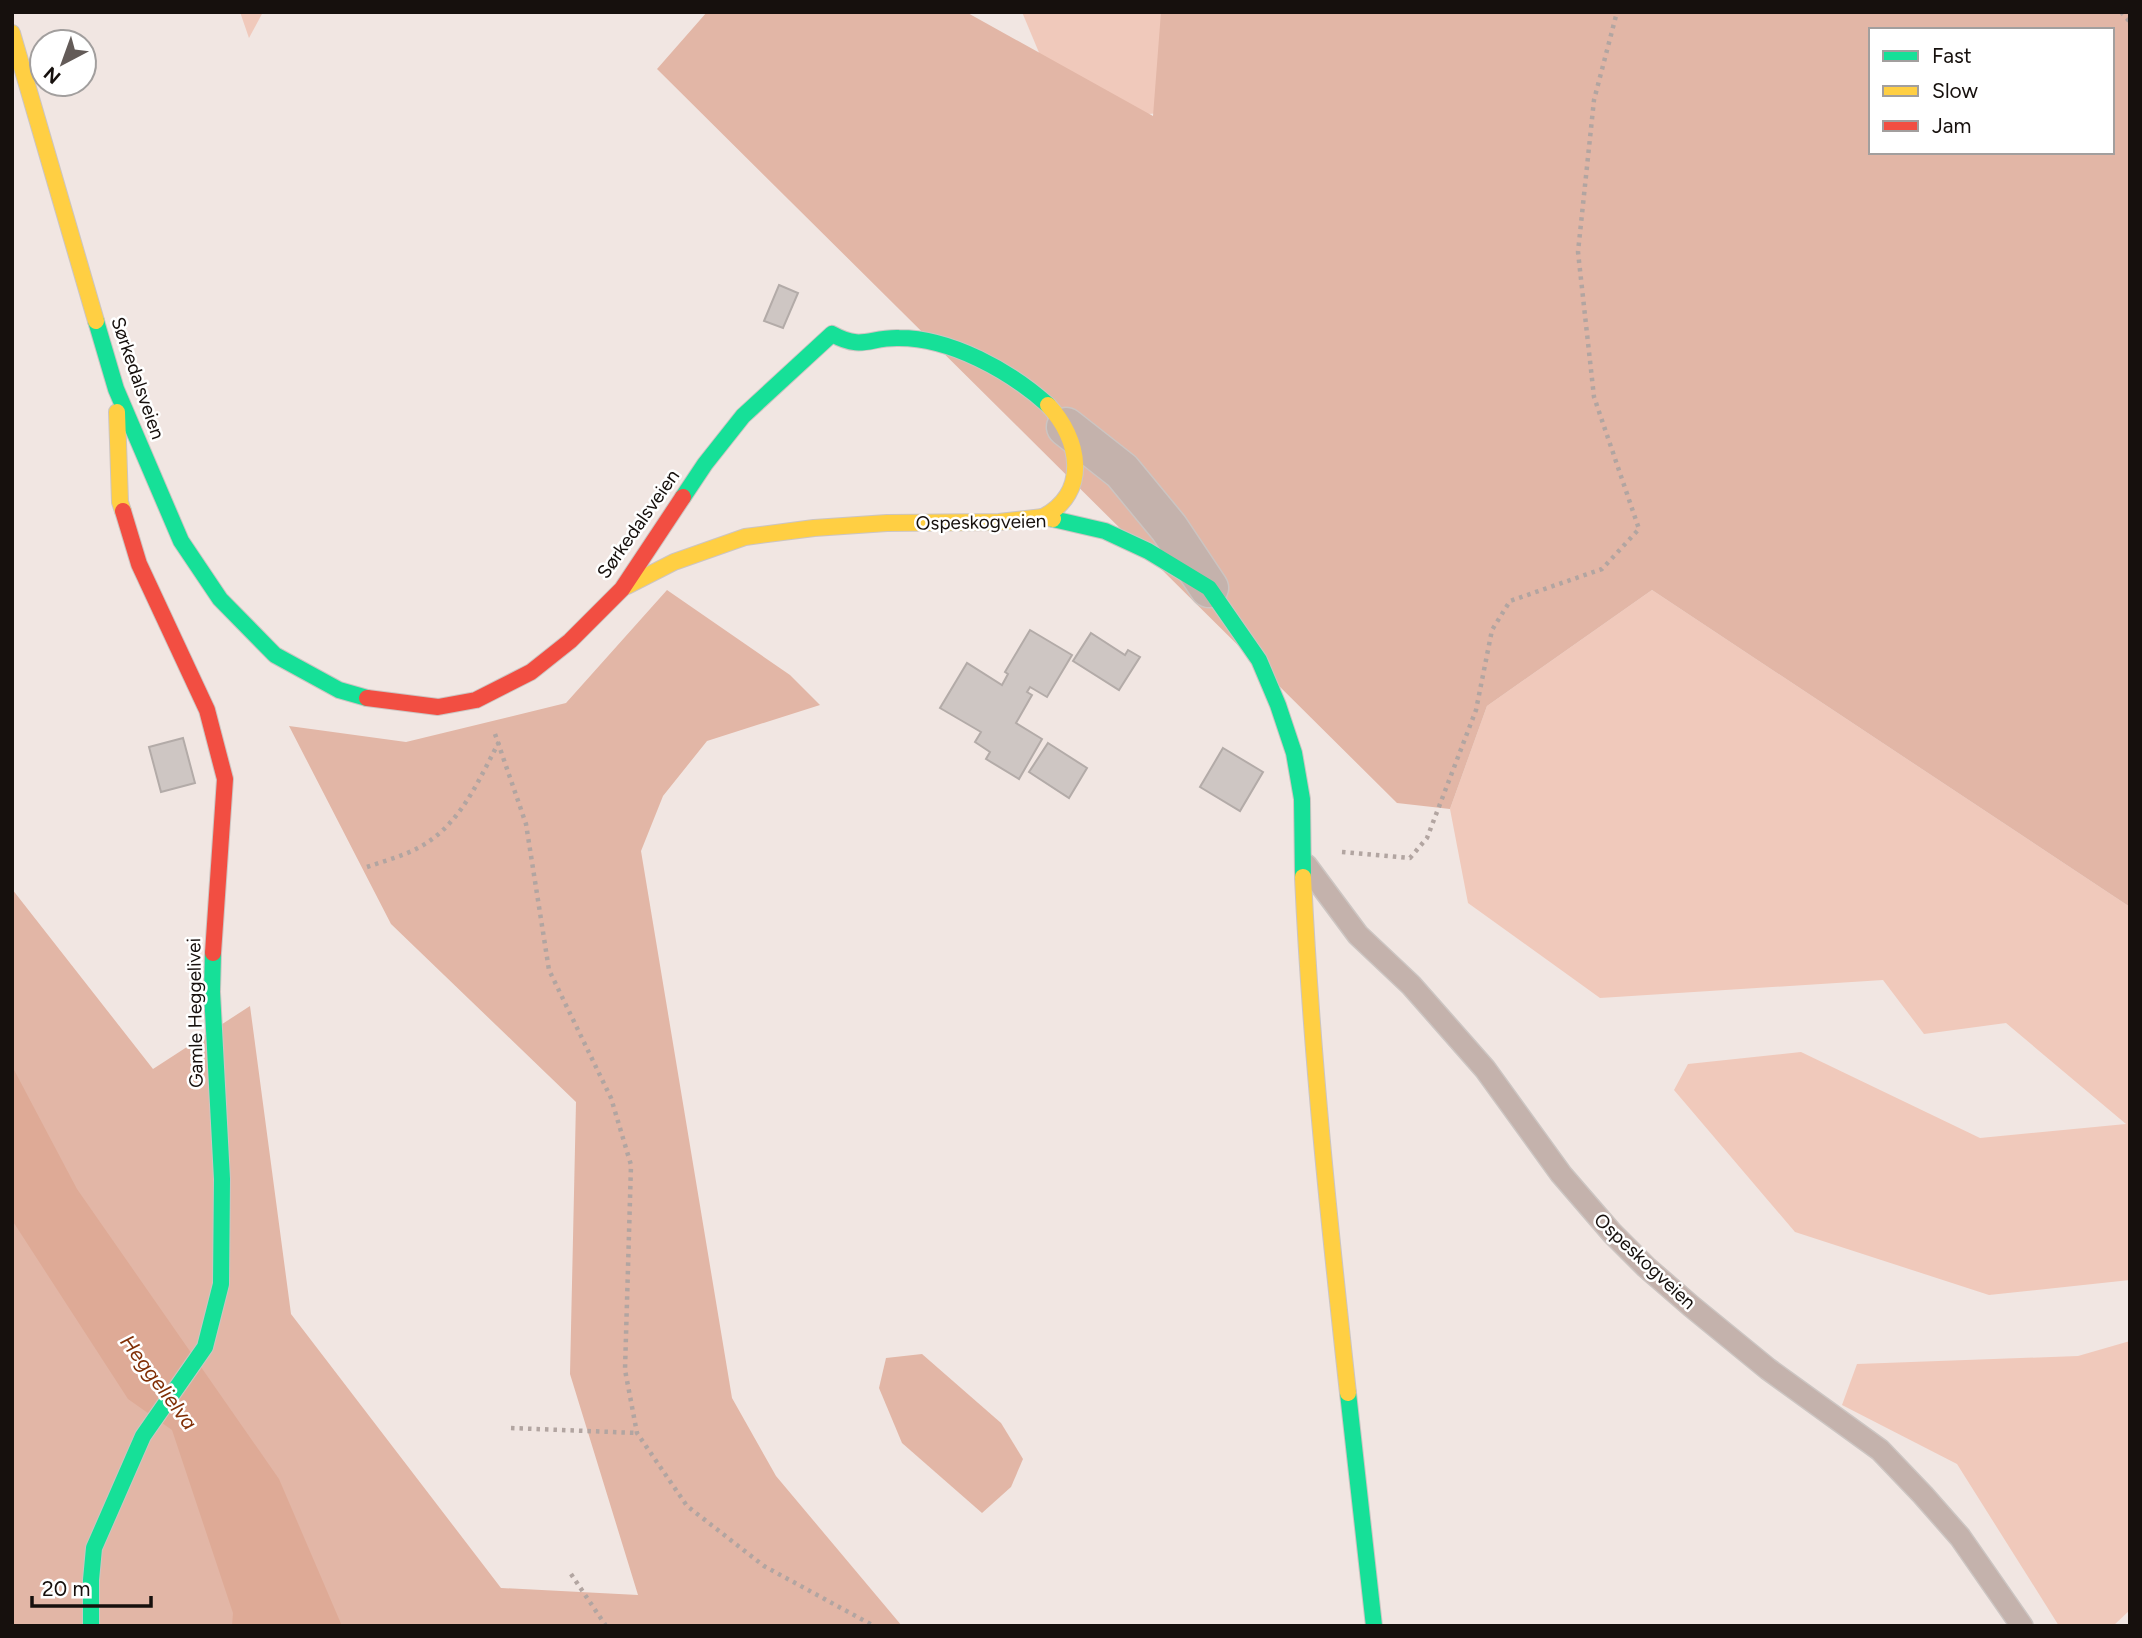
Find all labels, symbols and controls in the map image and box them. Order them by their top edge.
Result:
north arrow [28,28,98,98]
legend [1869,28,2114,154]
text: Fast [1932,43,1972,68]
text: N [39,62,65,89]
text: Slow [1932,78,1978,103]
text: Jam [1932,113,1971,138]
street label: Sørkedalsveien [106,314,170,442]
street label: Sørkedalsveien [592,465,684,583]
street label: Ospeskogveien [915,509,1047,535]
street label: Gamle Heggelivei [182,938,208,1088]
street label: Ospeskogveien [1589,1208,1701,1314]
water label: Heggelielva [115,1330,203,1434]
scale bar [32,1564,150,1608]
text: 20 m [42,1576,90,1601]

